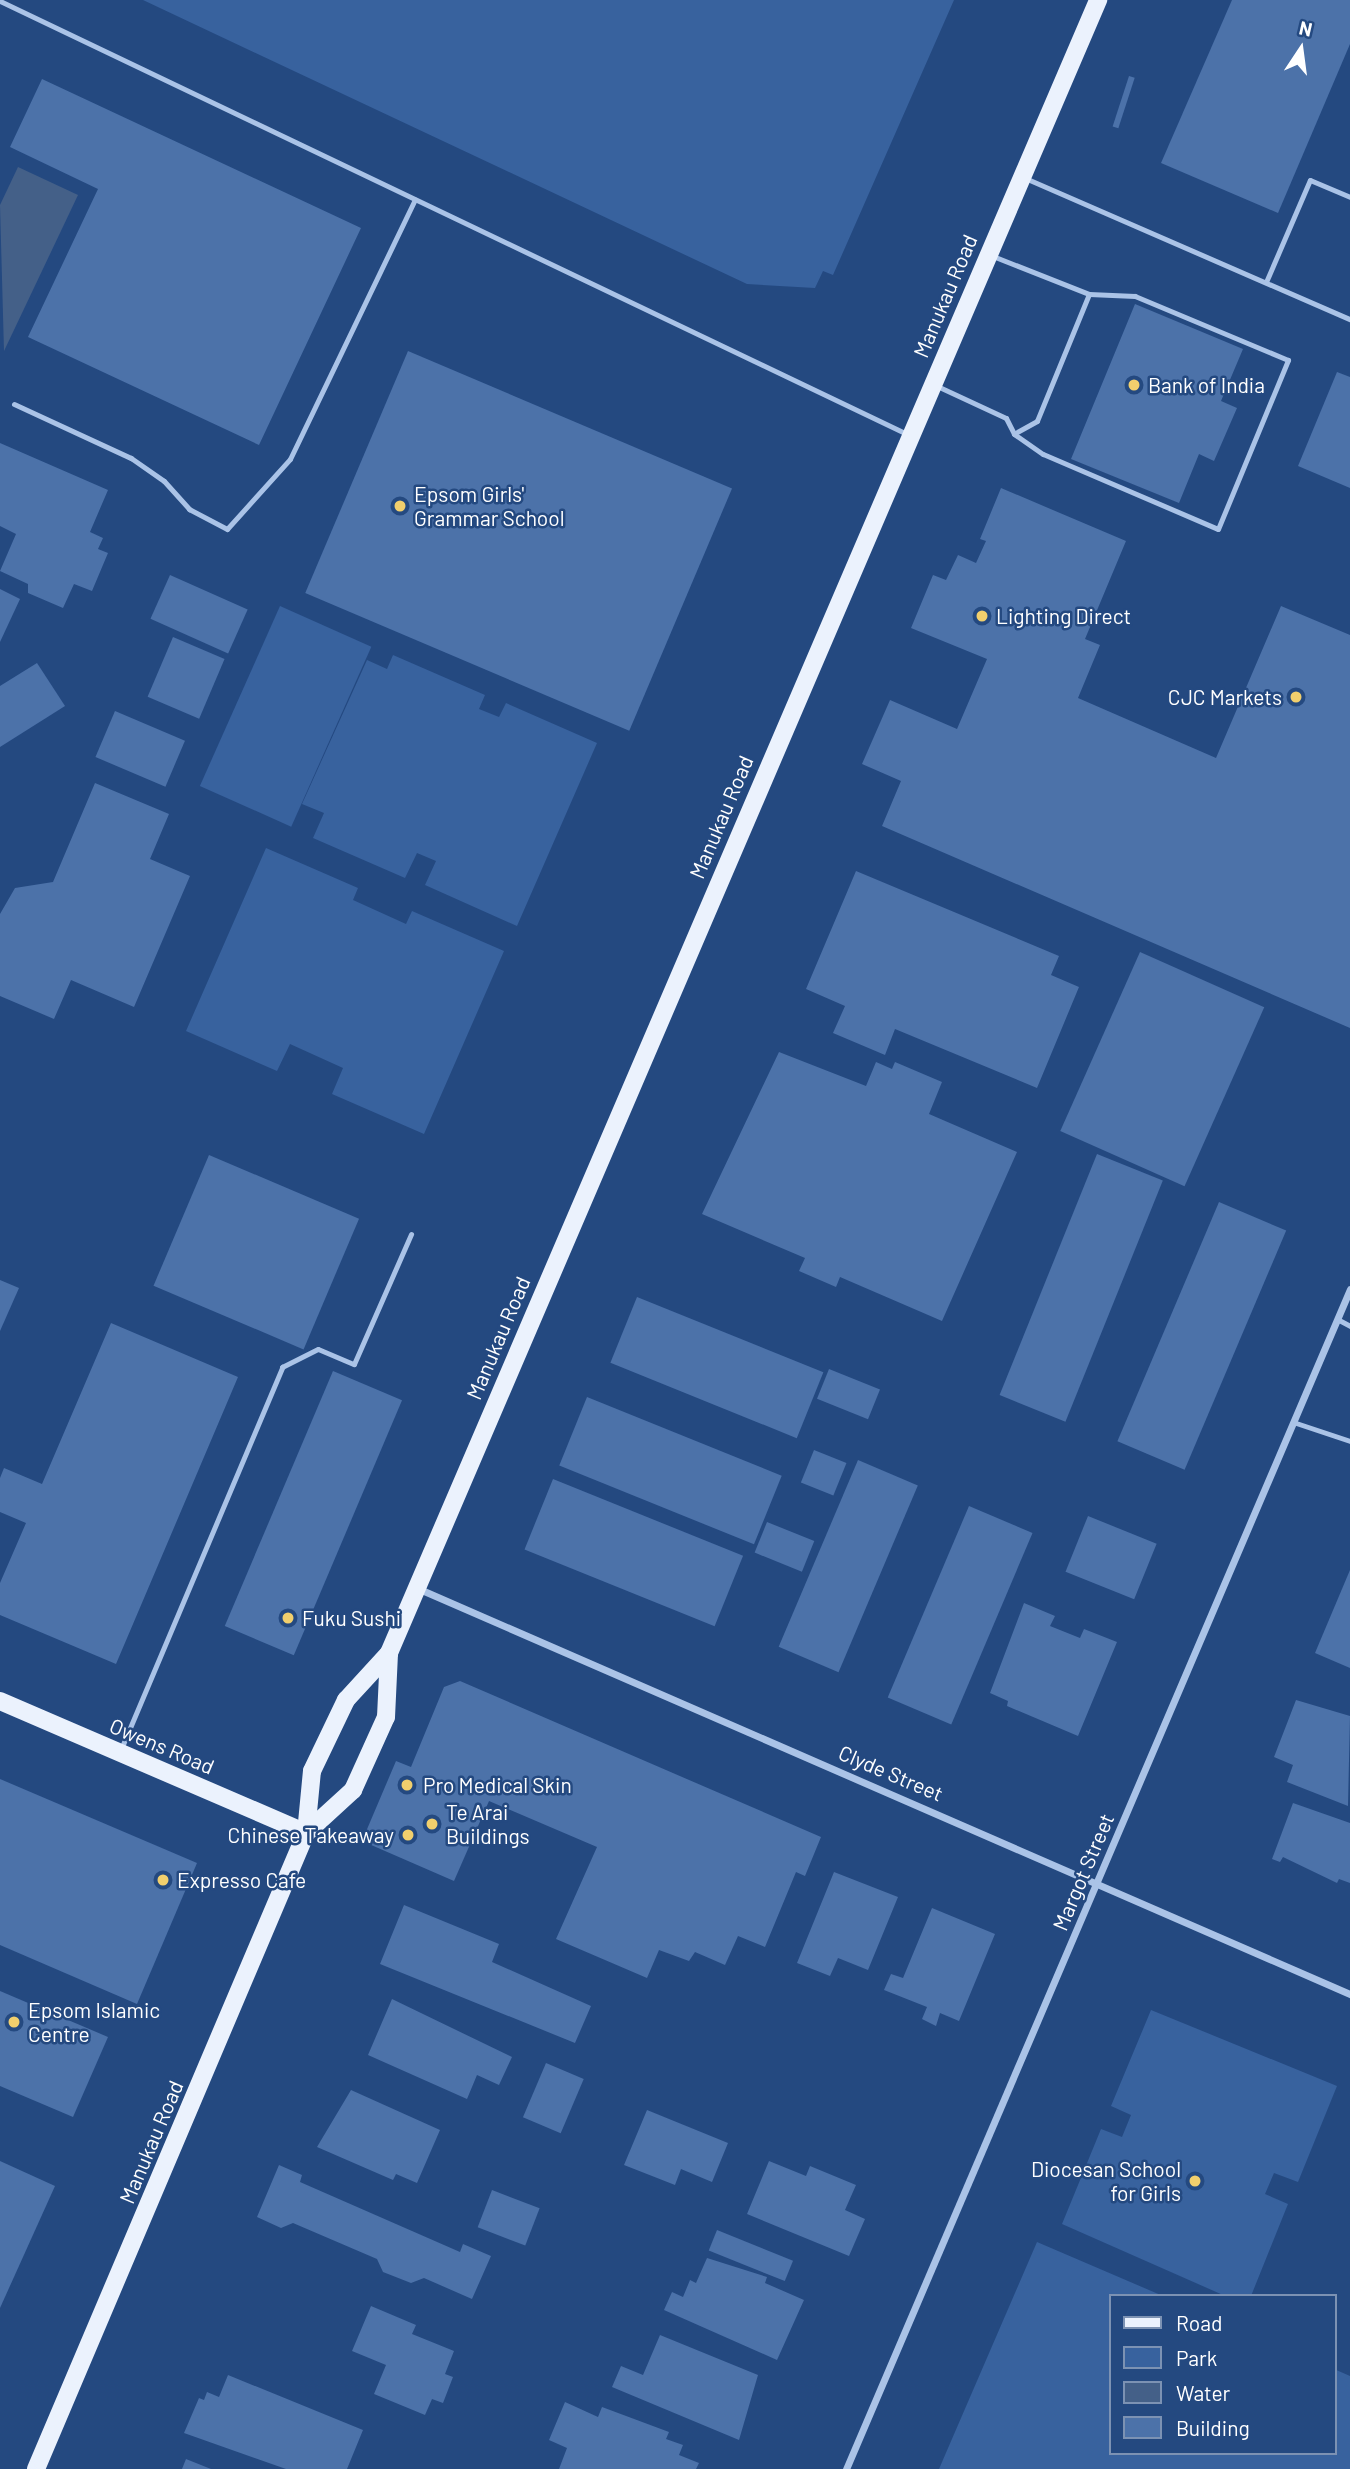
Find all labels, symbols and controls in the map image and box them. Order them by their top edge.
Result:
north arrow [1266,14,1336,84]
text: N [1297,15,1315,41]
street label: Manukau Road [908,231,982,361]
place label: Bank of India [1148,372,1265,398]
marker: Bank of India [1126,377,1142,393]
place label: Epsom Girls' Grammar School [414,481,565,531]
marker: Epsom Girls' Grammar School [392,498,408,514]
place label: Lighting Direct [996,603,1131,629]
marker: Lighting Direct [974,608,990,624]
place label: CJC Markets [1168,684,1282,710]
marker: CJC Markets [1288,689,1304,705]
street label: Manukau Road [684,752,758,882]
street label: Manukau Road [461,1273,535,1403]
place label: Fuku Sushi [302,1605,401,1631]
marker: Fuku Sushi [280,1610,296,1626]
street label: Owens Road [106,1713,218,1779]
street label: Clyde Street [835,1740,947,1806]
place label: Pro Medical Skin [423,1772,572,1798]
marker: Pro Medical Skin [397,1775,417,1795]
place label: Te Arai Buildings [446,1799,530,1849]
street label: Margot Street [1047,1810,1119,1934]
marker: Te Arai Buildings [424,1816,440,1832]
place label: Chinese Takeaway [228,1822,394,1848]
marker: Chinese Takeaway [400,1827,416,1843]
place label: Expresso Cafe [177,1867,306,1893]
marker: Expresso Cafe [155,1872,171,1888]
place label: Epsom Islamic Centre [28,1997,160,2047]
marker: Epsom Islamic Centre [6,2014,22,2030]
street label: Manukau Road [114,2077,188,2207]
place label: Diocesan School for Girls [1031,2156,1181,2206]
marker: Diocesan School for Girls [1187,2173,1203,2189]
legend [1108,2294,1336,2455]
text: Road [1176,2310,1222,2335]
text: Park [1176,2345,1217,2370]
text: Water [1176,2380,1230,2405]
text: Building [1176,2415,1250,2440]

